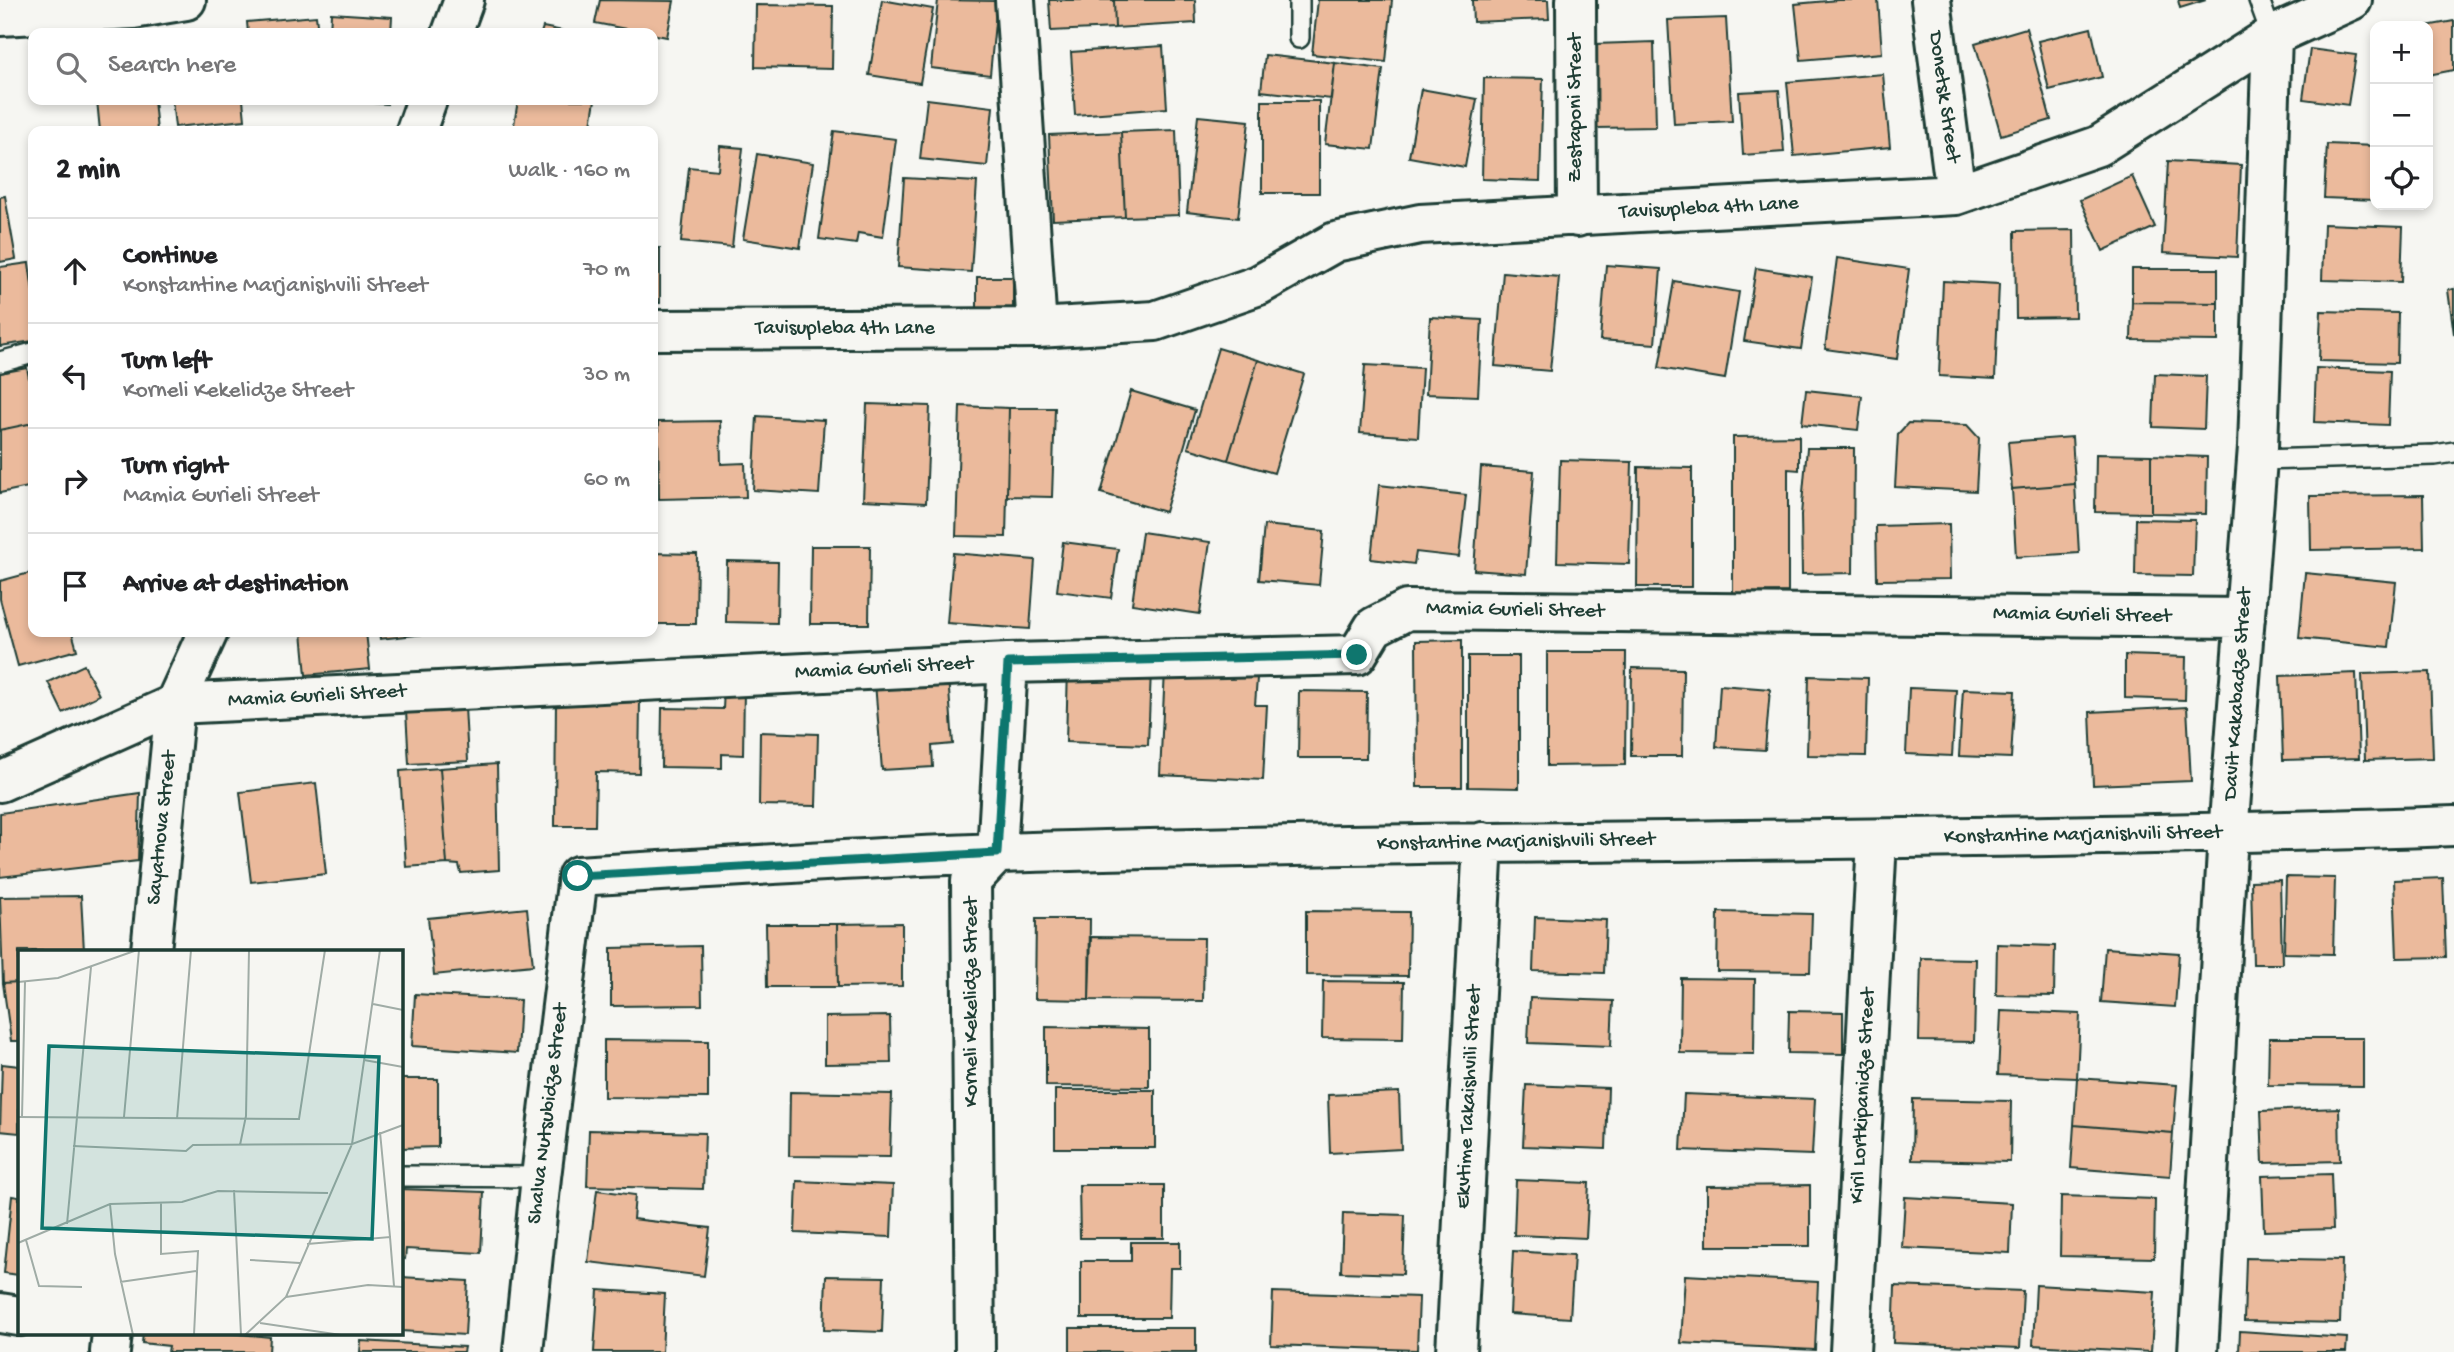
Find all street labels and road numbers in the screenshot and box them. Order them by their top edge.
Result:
street label: Donetsk Street [1921,28,1965,167]
street label: Zestaponi Street [1564,31,1589,183]
street label: Tavisupleba 4th Lane [1618,192,1800,226]
street label: Tavisupleba 4th Lane [754,317,936,342]
street label: Davit Kakabadze Street [2219,584,2259,803]
street label: Mamia Gurieli Street [1426,597,1607,625]
street label: Mamia Gurieli Street [1993,602,2174,630]
street label: Mamia Gurieli Street [794,652,976,686]
street label: Mamia Gurieli Street [227,680,409,714]
street label: Sayatnova Street [142,747,184,906]
street label: Konstantine Marjanishvili Street [1944,821,2225,851]
street label: Konstantine Marjanishvili Street [1377,828,1658,858]
street label: Korneli Kekelidze Street [960,895,985,1107]
street label: Ekvtime Takaishvili Street [1452,982,1488,1209]
street label: Kiril Lortkipanidze Street [1846,985,1882,1205]
street label: Shalva Nutsubidze Street [523,1000,575,1226]

